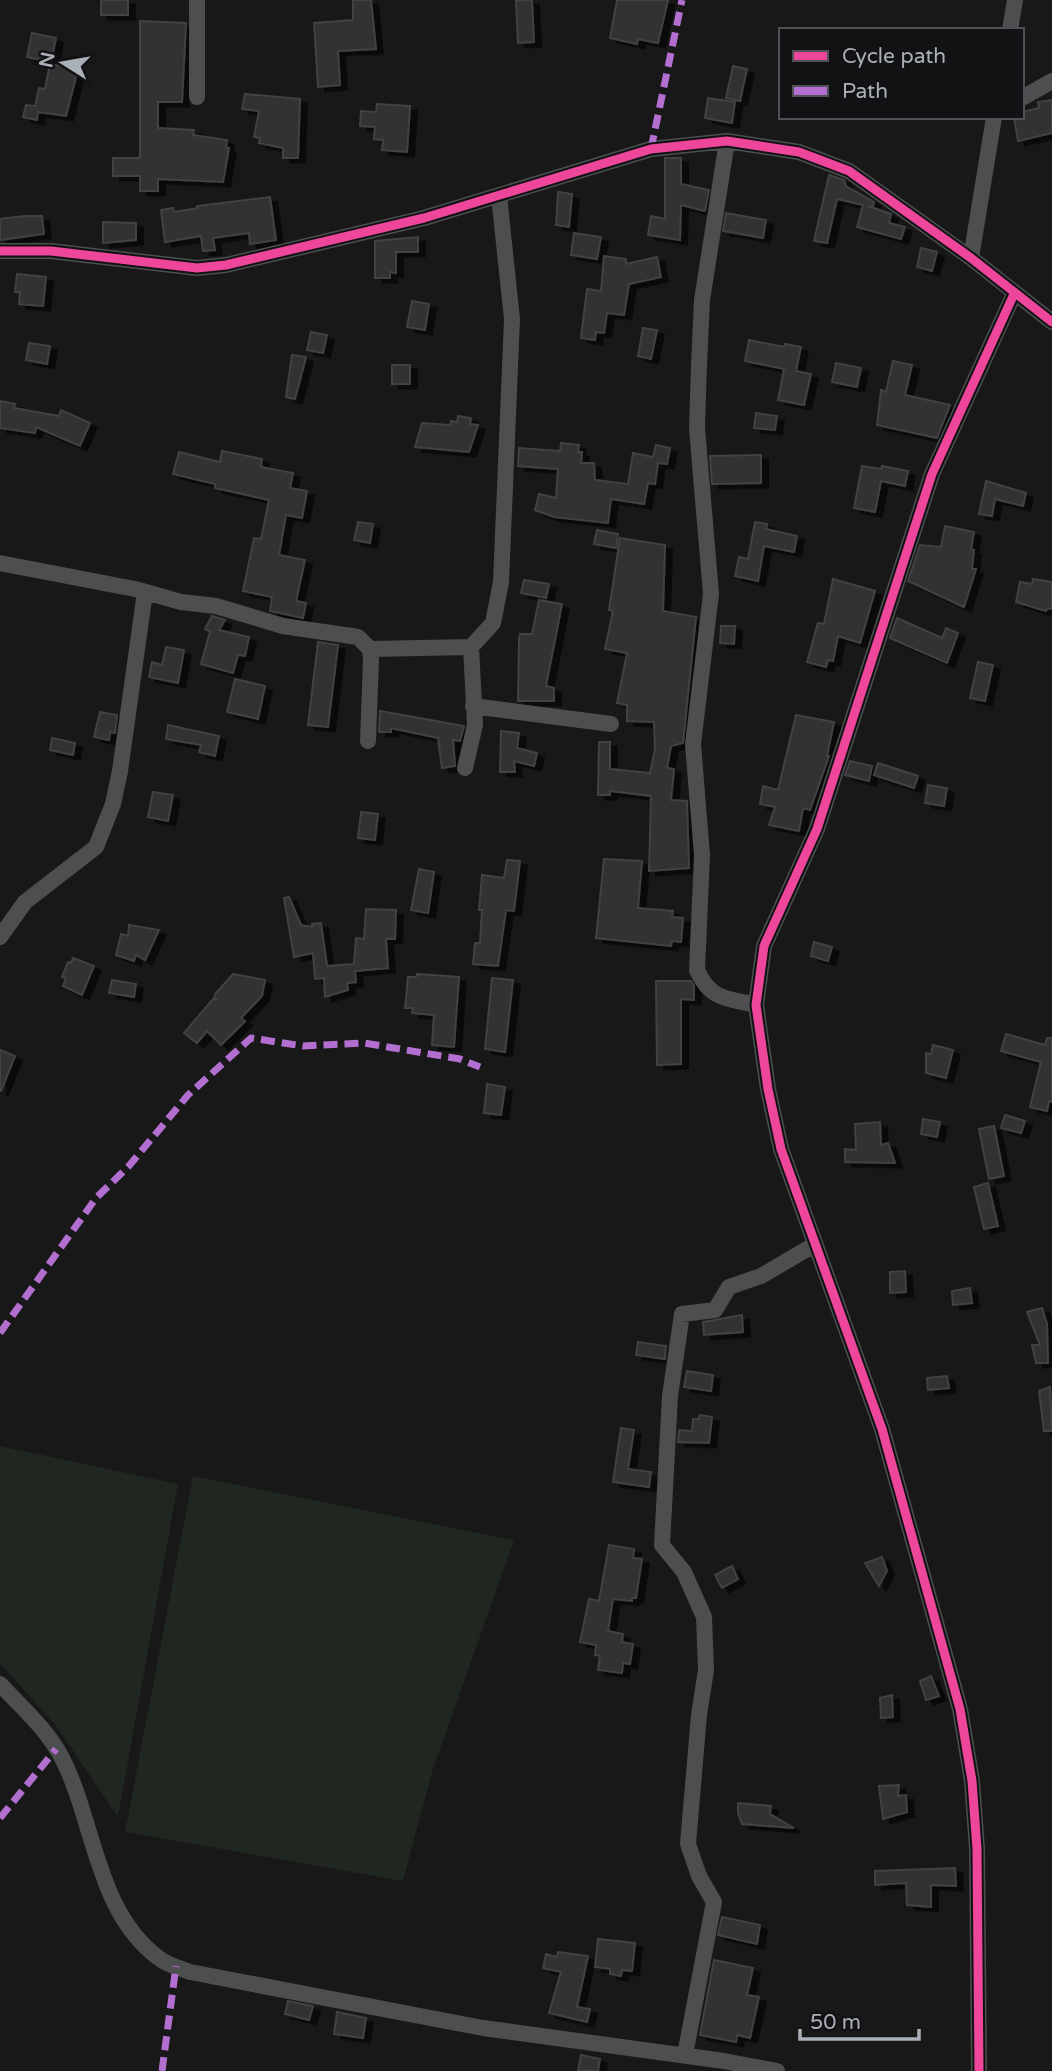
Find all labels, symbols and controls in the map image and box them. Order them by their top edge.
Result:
north arrow [28,28,98,98]
legend [779,28,1024,119]
text: Cycle path [842,44,946,69]
text: N [35,50,60,70]
text: Path [842,79,888,104]
scale bar [800,1997,919,2041]
text: 50 m [810,2010,861,2035]

